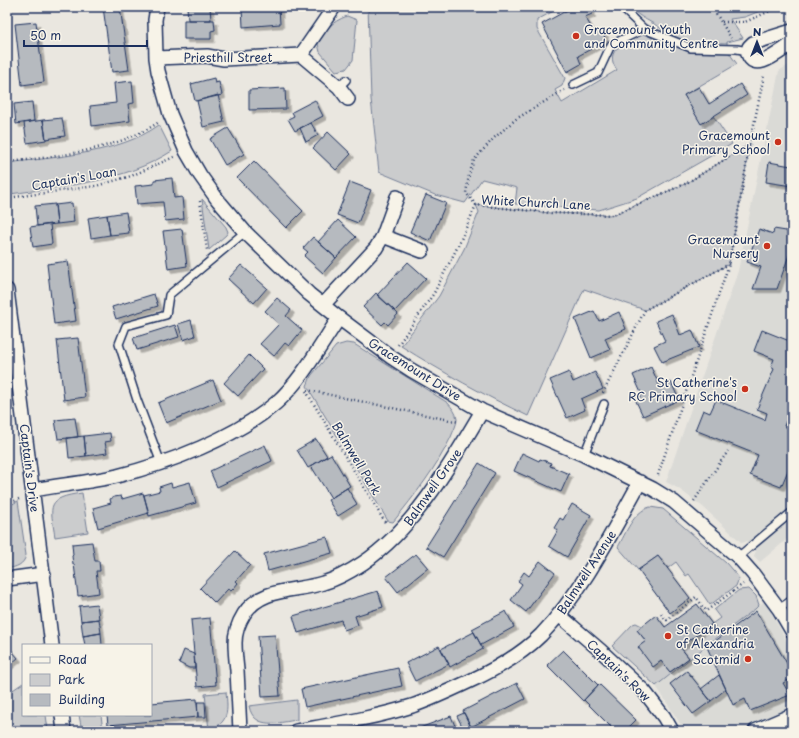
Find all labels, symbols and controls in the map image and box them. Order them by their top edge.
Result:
place label: Gracemount Youth and Community Centre [584,20,718,52]
scale bar [24,22,147,48]
north arrow [737,22,777,62]
text: N [753,23,762,40]
text: 50 m [30,26,61,44]
marker: Gracemount Youth and Community Centre [571,31,581,41]
street label: Priesthill Street [184,48,273,66]
place label: Gracemount Primary School [682,126,770,158]
marker: Gracemount Primary School [773,137,783,147]
street label: Captain's Loan [30,162,118,194]
street label: White Church Lane [481,190,591,214]
place label: Gracemount Nursery [688,230,759,262]
marker: Gracemount Nursery [762,241,772,251]
street label: Gracemount Drive [365,333,465,405]
place label: St Catherine's RC Primary School [628,373,738,405]
marker: St Catherine's RC Primary School [740,384,750,394]
street label: Balmwell Park [328,418,386,498]
street label: Captain's Drive [16,423,44,513]
street label: Balmwell Grove [399,445,465,529]
street label: Balmwell Avenue [552,526,620,618]
place label: St Catherine of Alexandria [676,620,755,652]
marker: St Catherine of Alexandria [663,631,673,641]
street label: Captain's Row [583,635,655,706]
legend [22,644,152,716]
text: Road [58,650,87,668]
place label: Scotmid [693,650,740,668]
marker: Scotmid [743,654,753,664]
text: Park [58,670,85,688]
text: Building [58,690,105,708]

